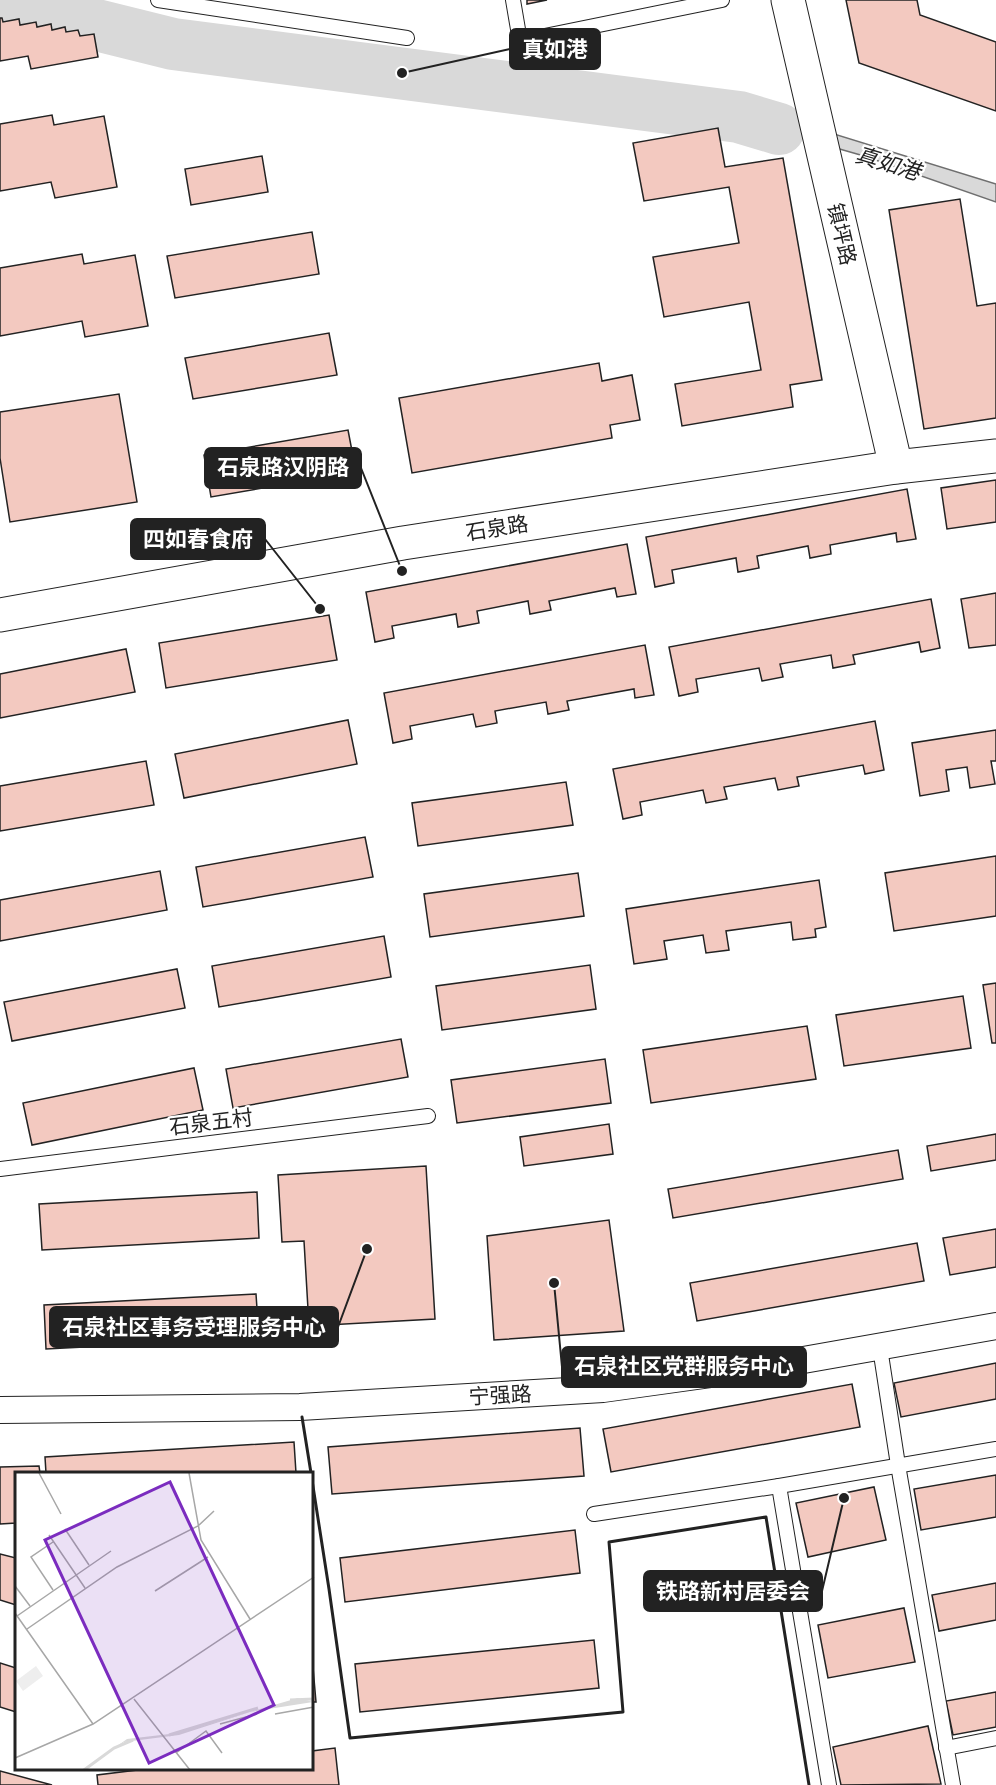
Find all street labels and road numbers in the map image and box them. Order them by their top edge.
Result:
street label: 镇坪路 [821,200,863,268]
street label: 石泉路 [464,509,530,547]
street label: 石泉五村 [168,1102,254,1142]
street label: 宁强路 [468,1379,532,1411]

